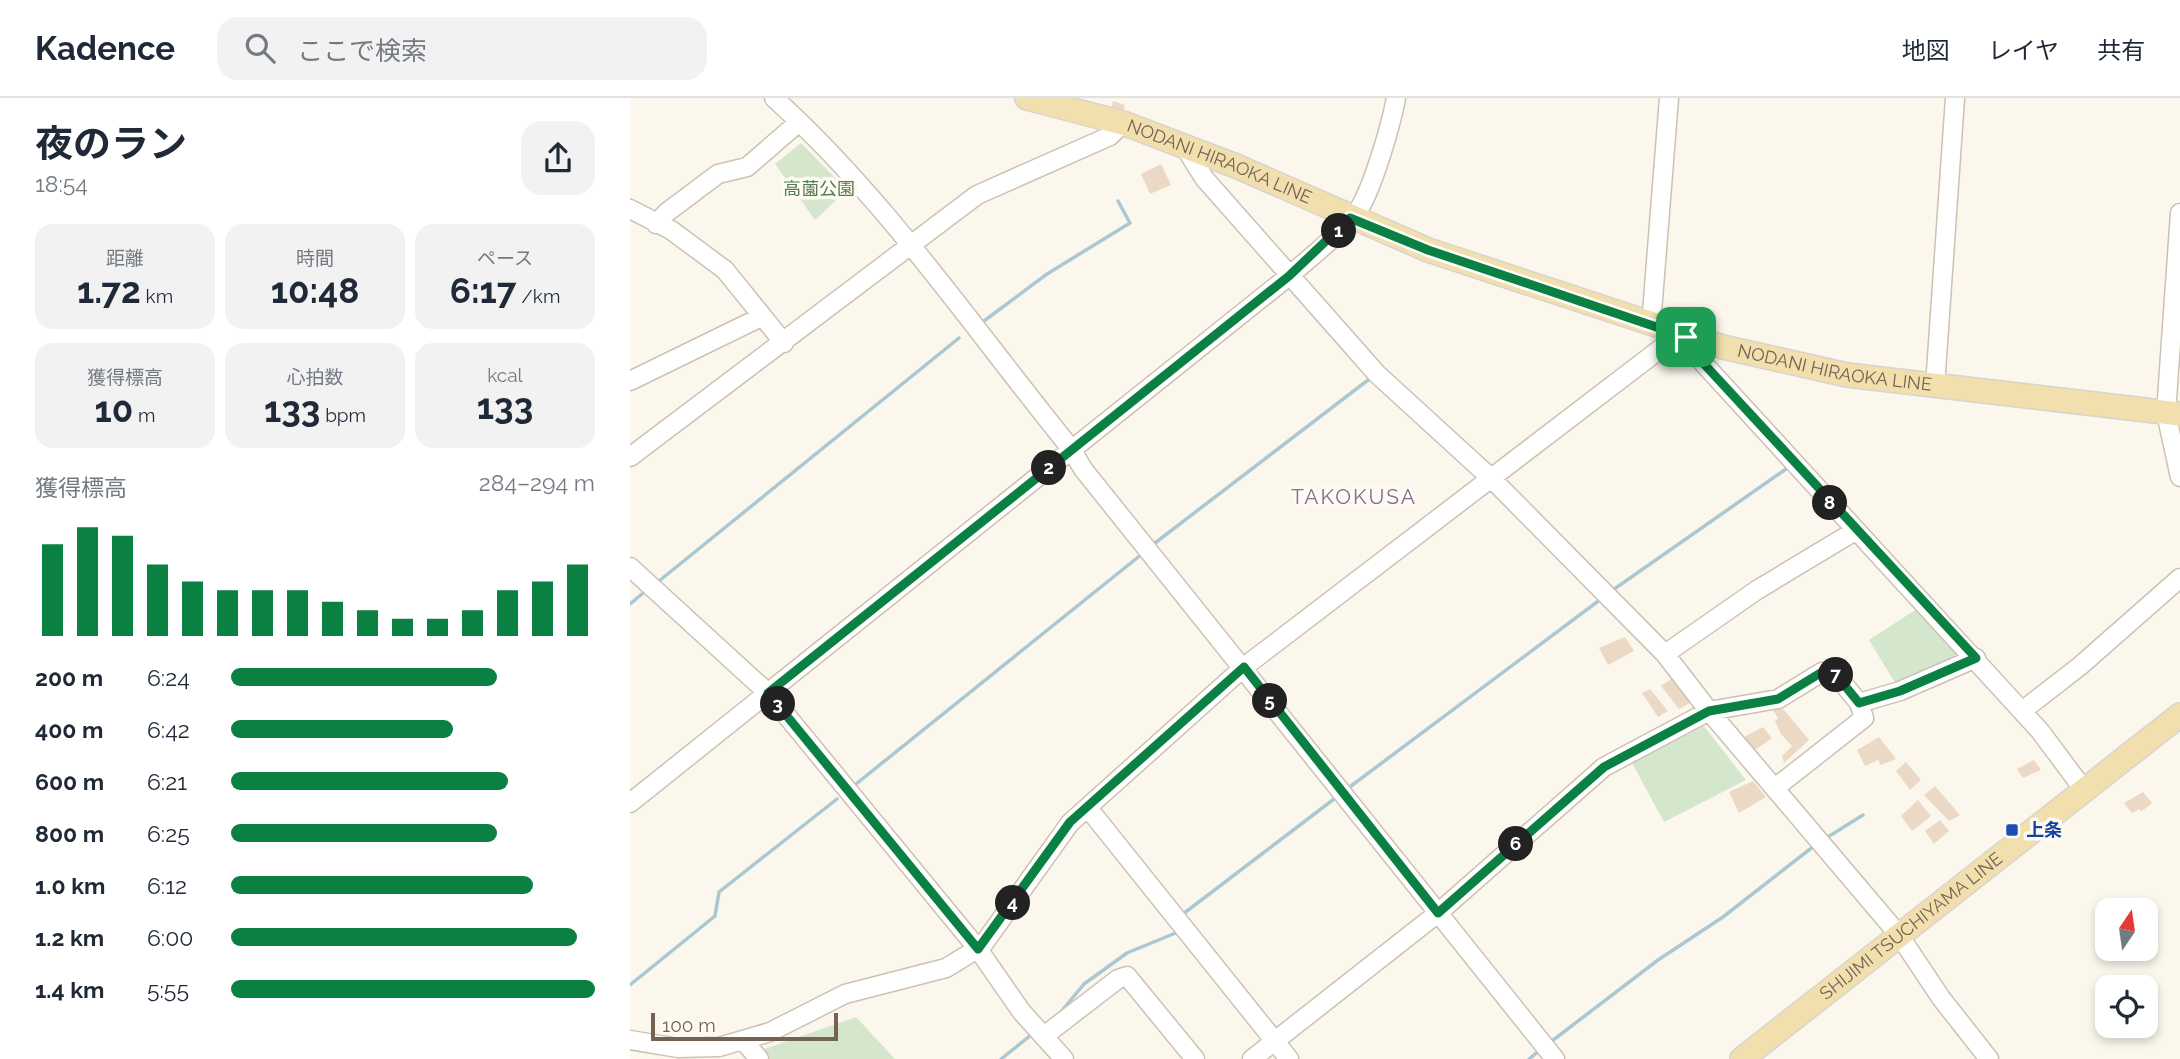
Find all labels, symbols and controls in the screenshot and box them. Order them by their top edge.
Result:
search box [217,17,707,80]
text: Kadence [35,29,175,68]
icon: search [241,29,279,67]
text: ここで検索 [297,36,427,66]
text: 地図 [1902,36,1950,65]
text: レイヤ [1988,36,2059,65]
text: 共有 [2097,36,2145,65]
street label: NODANI HIRAOKA LINE [1124,115,1315,208]
text: 夜のラン [35,121,187,166]
button: share [521,121,595,195]
text: 18:54 [35,170,88,197]
park label: 高薗公園 [783,178,855,199]
pin: 1 [1322,214,1356,248]
text: 1 [1334,219,1343,241]
text: 距離 [106,247,144,269]
text: 時間 [296,247,334,269]
text: ペース [477,247,533,269]
text: 1.72 [77,270,141,311]
text: 10:48 [271,270,359,311]
text: 6:17 [450,270,516,311]
text: km [141,285,173,307]
text: /km [516,285,560,307]
pin [1656,307,1716,367]
icon: arrive [1667,318,1705,356]
street label: NODANI HIRAOKA LINE [1736,340,1933,395]
text: kcal [487,364,523,386]
text: 獲得標高 [87,366,163,388]
text: 心拍数 [286,366,344,388]
text: 133 [477,386,533,427]
text: 10 [94,389,133,430]
text: 133 [264,389,320,430]
text: m [133,404,156,426]
text: bpm [320,404,366,426]
pin: 2 [1032,450,1066,486]
text: 2 [1043,456,1054,478]
text: 284–294 m [479,469,595,496]
text: 獲得標高 [35,474,127,501]
district label: TAKOKUSA [1291,484,1417,509]
pin: 8 [1812,486,1848,520]
text: 8 [1824,491,1835,513]
pin: 7 [1818,658,1854,692]
text: 7 [1830,663,1841,685]
text: 200 m [35,664,103,691]
text: 6:24 [147,664,190,691]
pin: 5 [1252,684,1288,718]
pin: 3 [760,686,796,722]
text: 5 [1264,689,1275,711]
text: 3 [772,692,783,714]
text: 400 m [35,716,103,743]
text: 6:42 [147,716,190,743]
text: 600 m [35,768,104,795]
text: 6:21 [147,768,187,795]
place label: 上条 [2026,819,2062,840]
text: 800 m [35,820,104,847]
text: 6:25 [147,820,190,847]
marker: 上条 [2004,822,2020,838]
pin: 6 [1498,826,1533,862]
text: 6 [1510,832,1521,854]
street label: SHIJIMI TSUCHIYAMA LINE [1815,848,2006,1004]
text: 1.0 km [35,872,105,899]
text: 6:12 [147,872,187,899]
pin: 4 [996,886,1030,920]
text: 4 [1007,891,1018,913]
north arrow [2095,898,2158,961]
map controls [2095,898,2158,1038]
text: 1.2 km [35,924,104,951]
text: 6:00 [147,924,193,951]
button: locate [2095,975,2158,1038]
text: 1.4 km [35,976,104,1003]
text: 5:55 [147,976,189,1003]
scale bar [651,1010,838,1042]
text: 100 m [662,1014,716,1036]

